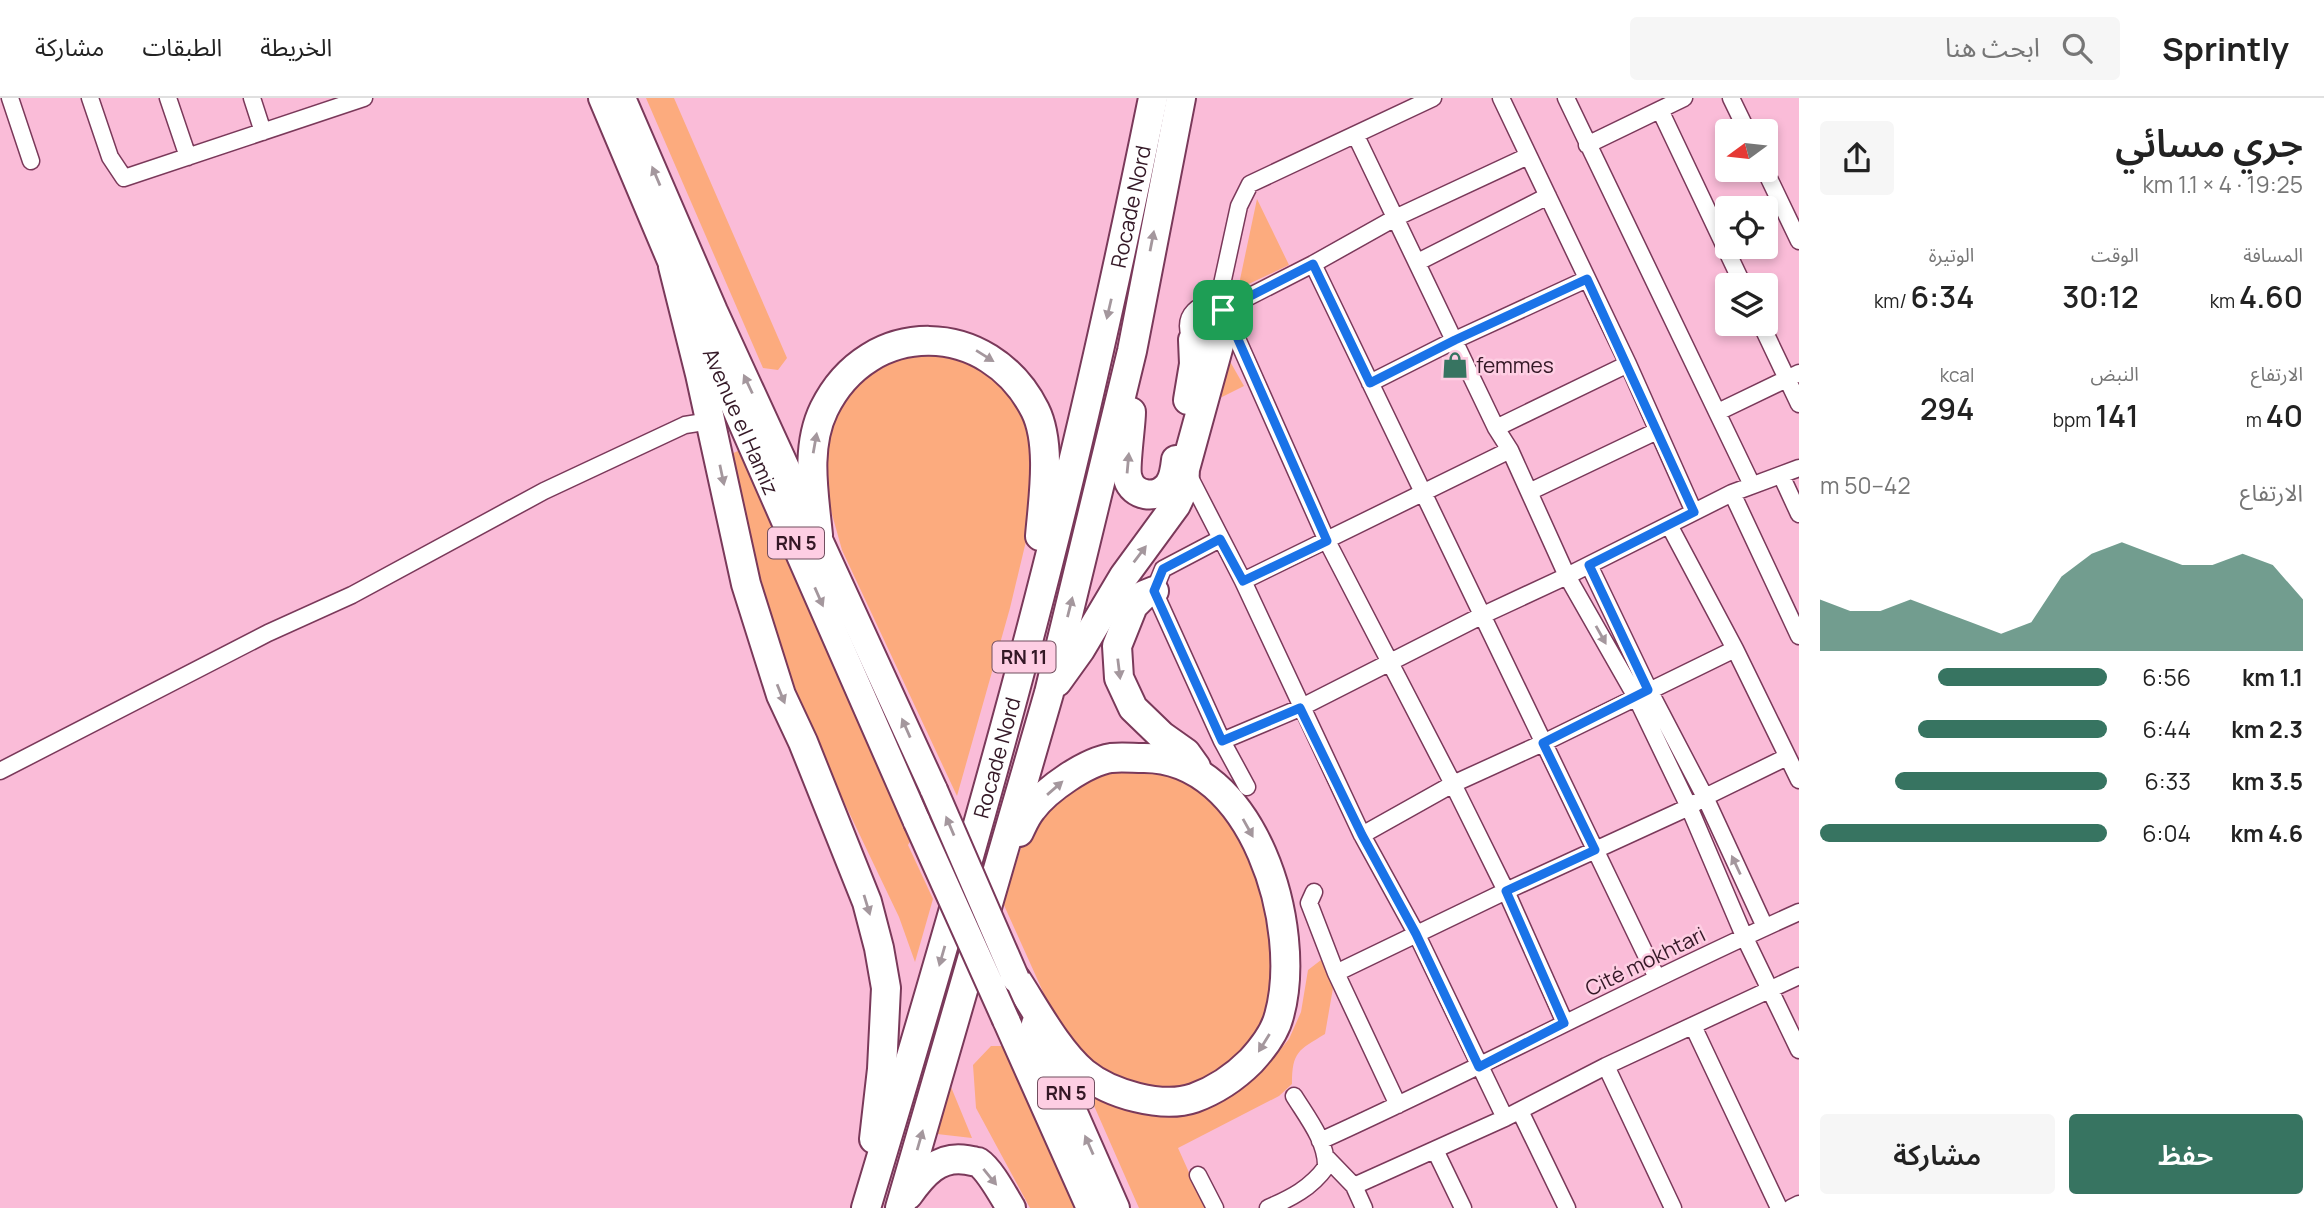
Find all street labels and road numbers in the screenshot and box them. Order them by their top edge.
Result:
street label: Rocade Nord [1104,143,1157,271]
street label: Avenue el Hamiz [697,344,786,499]
road number: RN 5 [768,528,824,558]
road number: RN 11 [992,642,1056,672]
street label: Rocade Nord [967,694,1027,821]
street label: Cité mokhtari [1580,920,1710,1002]
road number: RN 5 [1038,1077,1094,1108]

